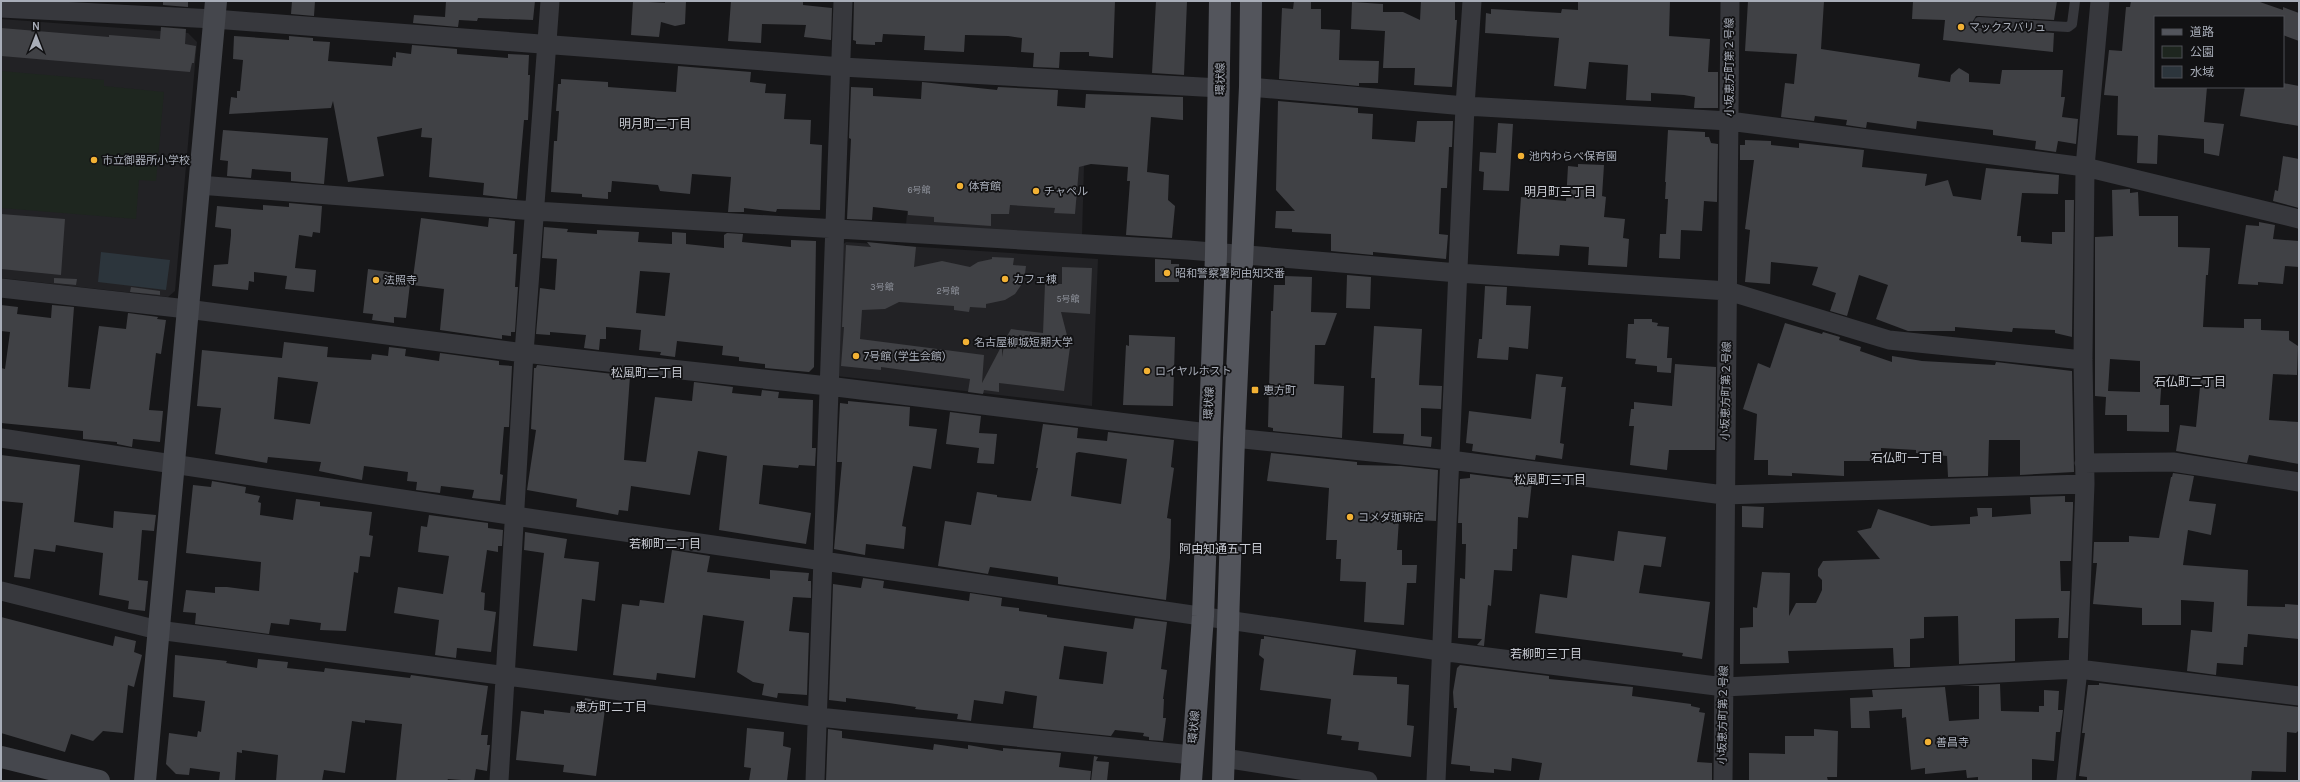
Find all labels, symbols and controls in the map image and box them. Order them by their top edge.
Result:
north arrow [16,16,56,56]
legend [2154,16,2284,88]
street label: 小坂恵方町第２号線 [1723,18,1736,117]
text: N [32,20,40,33]
place label: マックスバリュ [1969,21,2046,34]
marker: マックスバリュ [1956,22,1966,32]
text: 道路 [2190,25,2214,39]
text: 公園 [2190,45,2214,59]
street label: 環状線 [1214,63,1227,96]
text: 水域 [2190,65,2214,79]
district label: 明月町二丁目 [619,117,691,131]
place label: 池内わらべ保育園 [1529,150,1617,163]
marker: 池内わらべ保育園 [1516,151,1526,161]
place label: 市立御器所小学校 [102,154,190,167]
marker: 市立御器所小学校 [89,155,99,165]
place label: 体育館 [968,180,1001,193]
marker: 体育館 [955,181,965,191]
house number: 6号館 [907,185,931,195]
place label: チャペル [1044,185,1088,198]
district label: 明月町三丁目 [1524,185,1596,199]
marker: チャペル [1031,186,1041,196]
place label: 昭和警察署阿由知交番 [1175,267,1285,280]
marker: 昭和警察署阿由知交番 [1162,268,1172,278]
place label: カフェ棟 [1013,273,1057,286]
place label: 法照寺 [384,274,417,287]
marker: カフェ棟 [1000,274,1010,284]
marker: 法照寺 [371,275,381,285]
house number: 3号館 [870,282,894,292]
house number: 2号館 [936,286,960,296]
house number: 5号館 [1056,294,1080,304]
place label: 名古屋柳城短期大学 [974,336,1073,349]
marker: 名古屋柳城短期大学 [961,337,971,347]
street label: 小坂恵方町第２号線 [1719,341,1733,441]
place label: 7号館 (学生会館) [864,350,946,363]
marker: 7号館 (学生会館) [851,351,861,361]
place label: ロイヤルホスト [1155,365,1232,378]
district label: 松風町二丁目 [611,366,683,380]
marker: ロイヤルホスト [1142,366,1152,376]
district label: 石仏町二丁目 [2154,375,2226,389]
place label: 恵方町 [1263,384,1296,397]
marker: 恵方町 [1250,385,1260,395]
street label: 環状線 [1202,386,1216,420]
district label: 石仏町一丁目 [1871,451,1943,465]
district label: 松風町三丁目 [1514,473,1586,487]
place label: コメダ珈琲店 [1358,511,1424,524]
marker: コメダ珈琲店 [1345,512,1355,522]
district label: 若柳町二丁目 [629,537,701,551]
district label: 阿由知通五丁目 [1179,542,1263,556]
district label: 若柳町三丁目 [1510,647,1582,661]
street label: 小坂恵方町第２号線 [1716,665,1730,765]
district label: 恵方町二丁目 [575,700,647,714]
street label: 環状線 [1186,710,1202,744]
place label: 善昌寺 [1936,736,1969,749]
marker: 善昌寺 [1923,737,1933,747]

